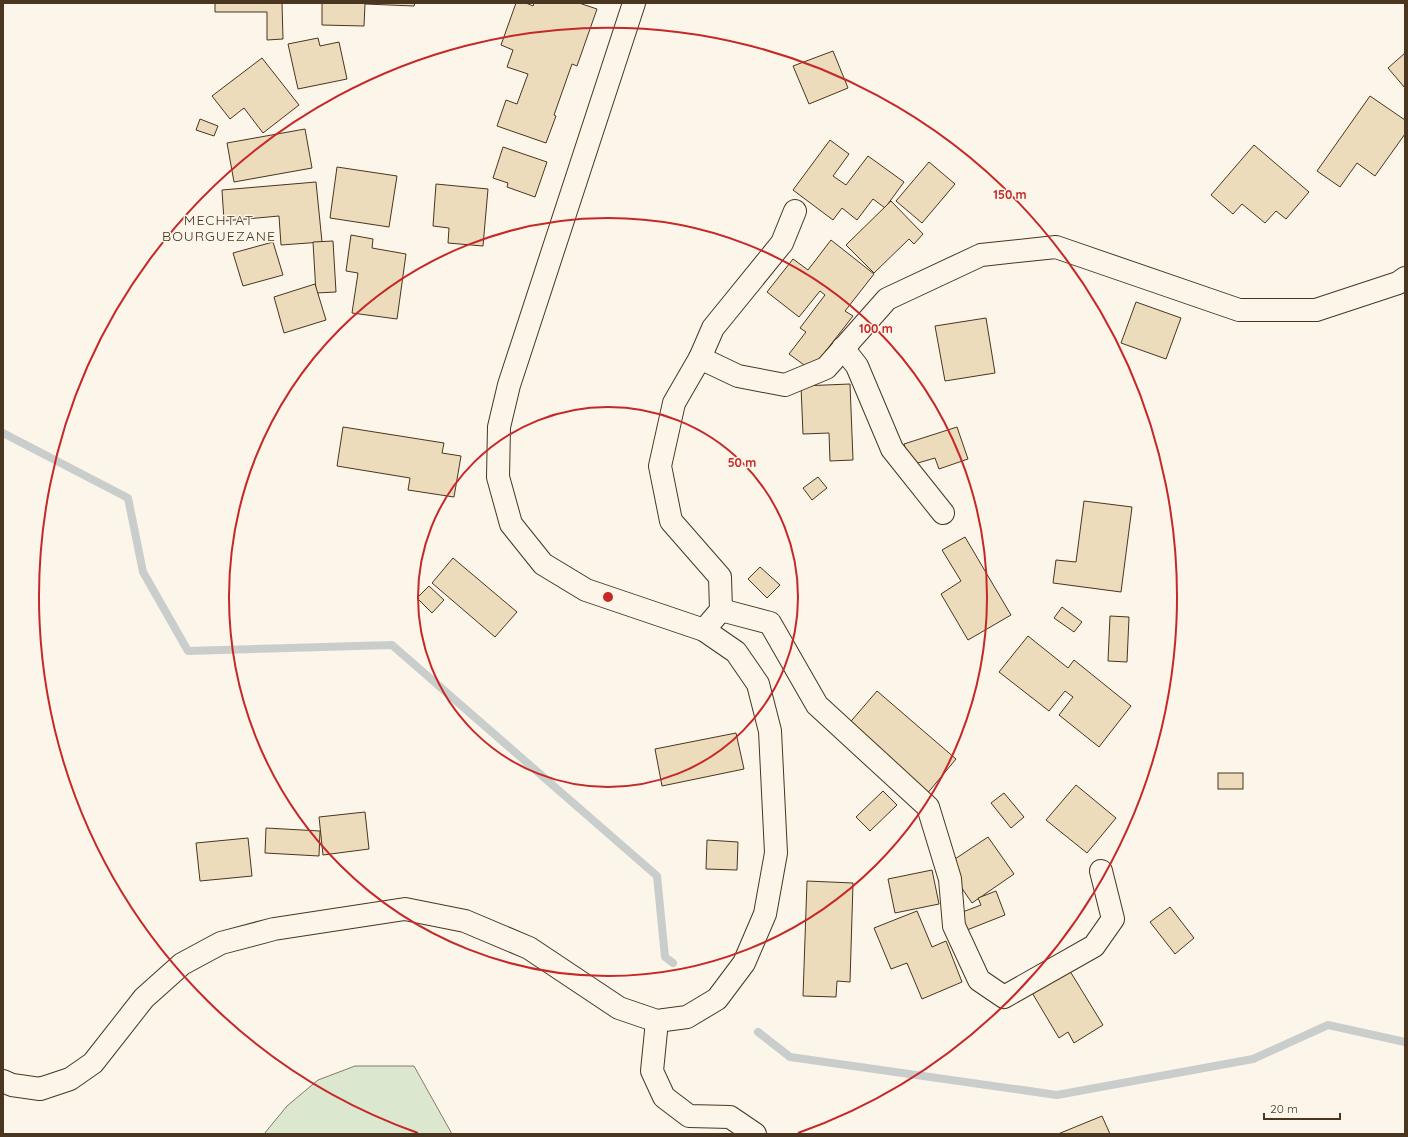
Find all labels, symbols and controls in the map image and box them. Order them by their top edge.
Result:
text: 150 m [993,187,1027,202]
district label: MECHTAT BOURGUEZANE [162,211,276,245]
text: 100 m [859,321,893,336]
text: 50 m [728,455,756,470]
centre of rings [601,590,615,604]
scale bar [1264,1095,1340,1121]
text: 20 m [1270,1101,1298,1116]

